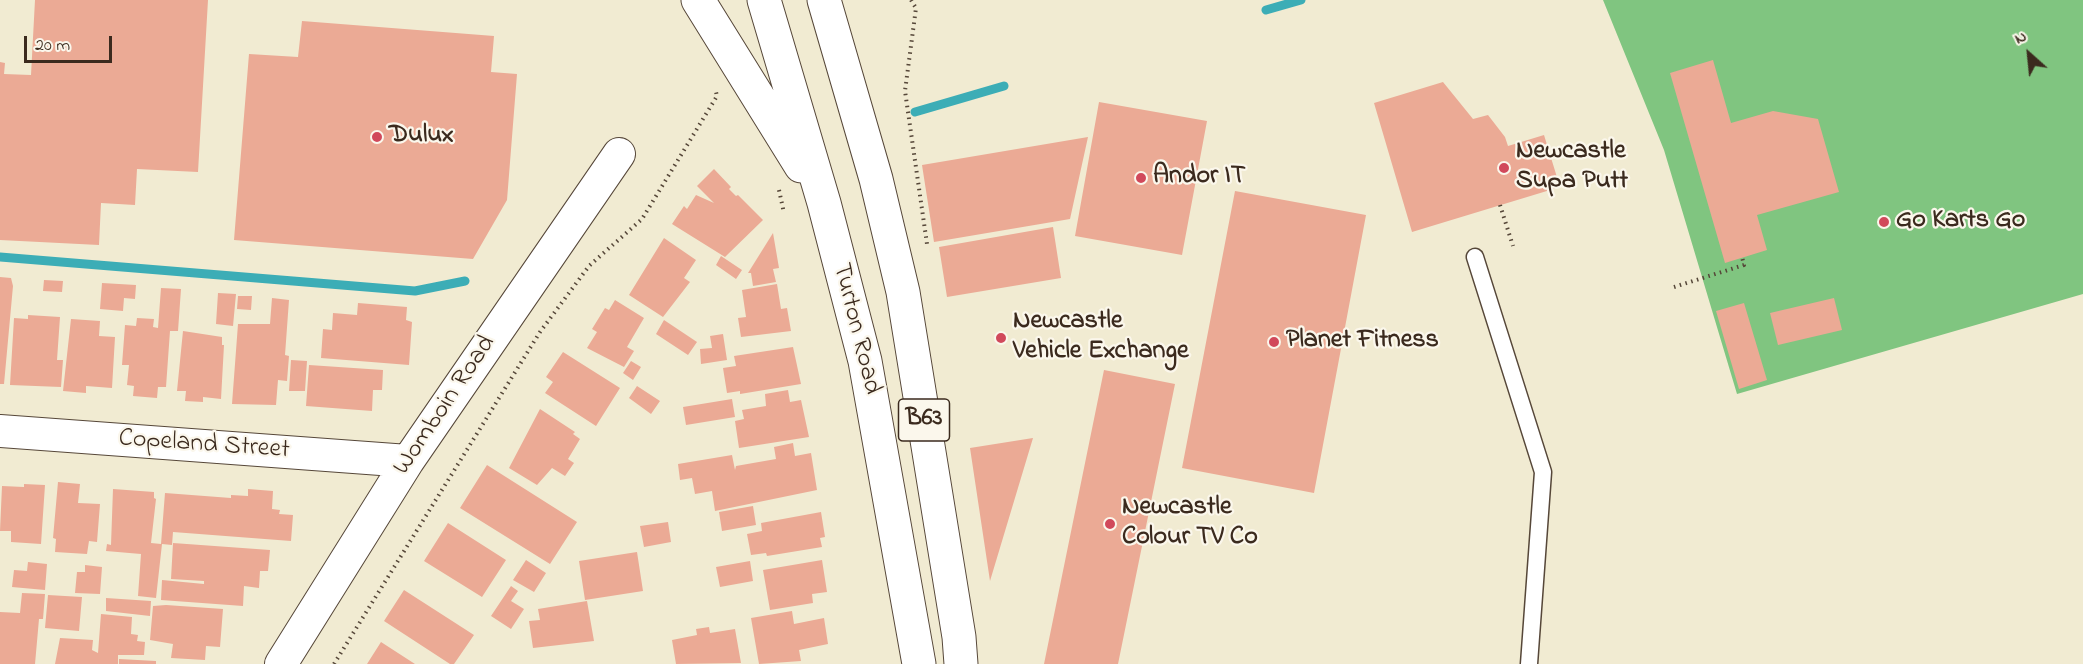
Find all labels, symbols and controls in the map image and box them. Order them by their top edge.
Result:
scale bar [27,24,116,62]
north arrow [1999,24,2059,84]
text: N [2011,25,2031,51]
text: 20 m [35,33,70,59]
place label: Dulux [389,121,454,153]
marker: Dulux [370,130,384,144]
place label: Newcastle Supa Putt [1516,137,1628,198]
marker: Newcastle Supa Putt [1497,161,1511,175]
place label: Andor IT [1153,162,1246,194]
marker: Andor IT [1134,171,1148,185]
place label: Go Karts Go [1896,206,2025,238]
marker: Go Karts Go [1877,215,1891,229]
street label: Turton Road [824,260,886,398]
place label: Newcastle Vehicle Exchange [1013,307,1189,368]
place label: Planet Fitness [1286,326,1439,358]
street label: Womboin Road [388,330,504,482]
marker: Newcastle Vehicle Exchange [994,331,1008,345]
marker: Planet Fitness [1267,335,1281,349]
road number: B63 [898,399,950,441]
street label: Copeland Street [117,424,291,468]
place label: Newcastle Colour TV Co [1122,493,1258,554]
marker: Newcastle Colour TV Co [1103,517,1117,531]

